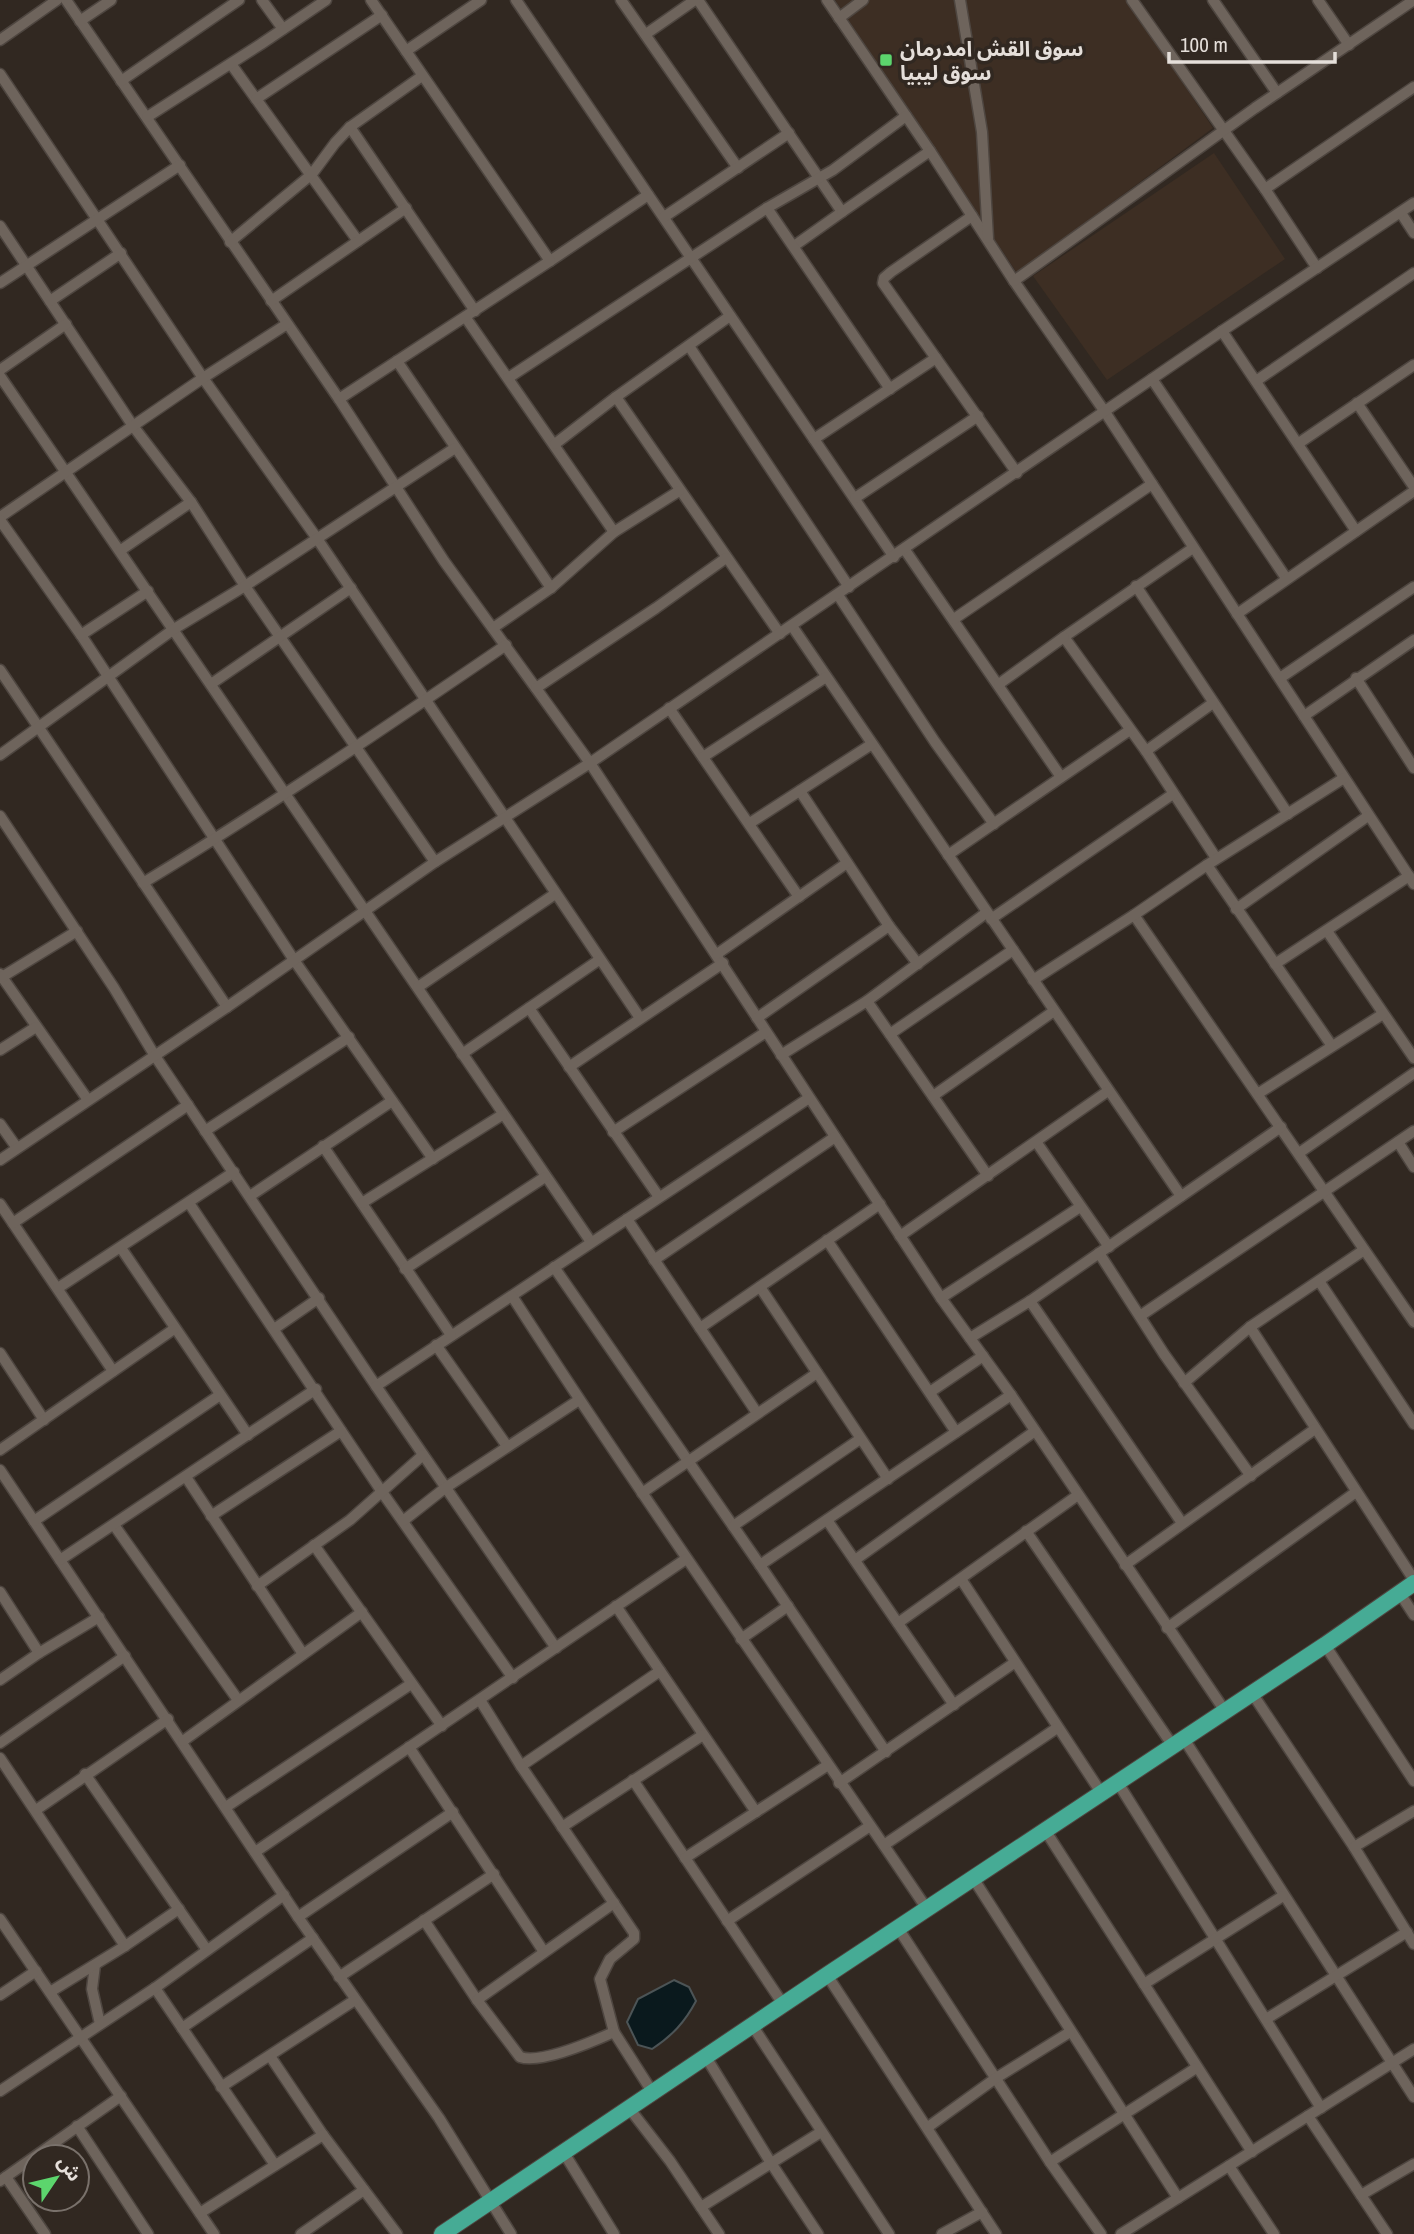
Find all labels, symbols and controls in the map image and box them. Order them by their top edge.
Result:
scale bar [1169,21,1335,65]
text: 100 m [1180,30,1228,59]
place label: سوق القش امدرمان سوق ليبيا [900,34,1083,87]
marker: سوق القش امدرمان سوق ليبيا [878,52,894,68]
north arrow [21,2143,91,2213]
text: ش [52,2150,88,2186]

